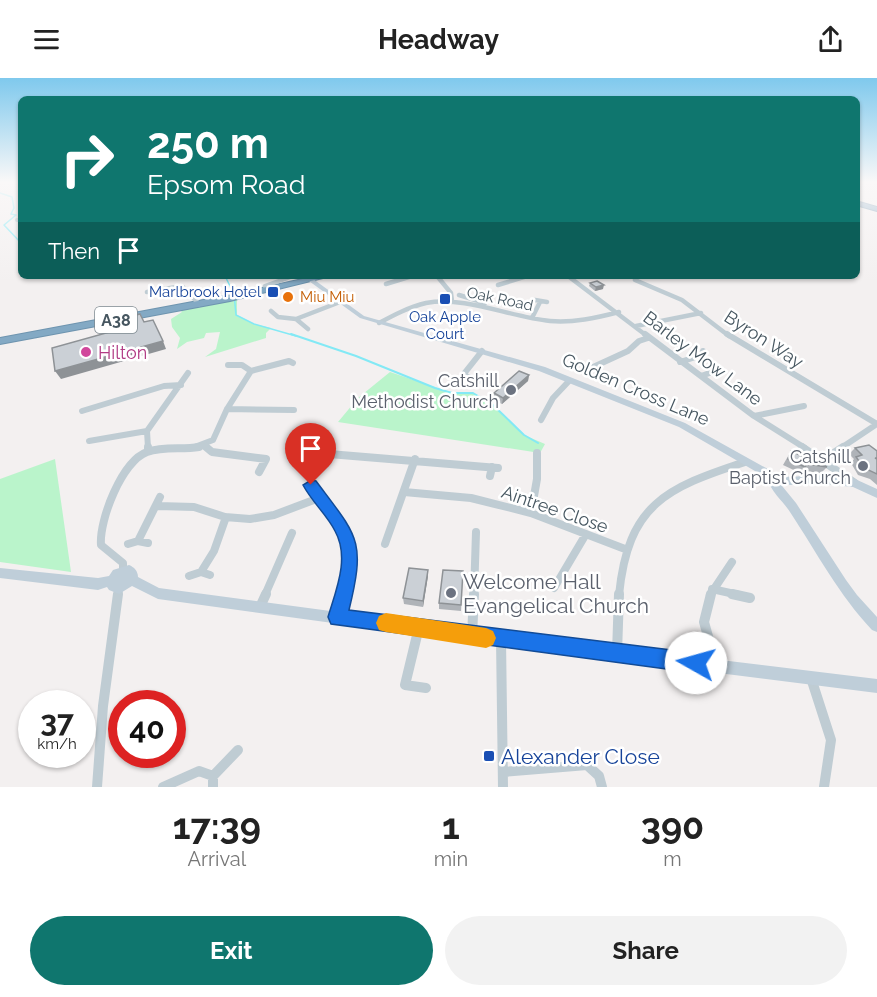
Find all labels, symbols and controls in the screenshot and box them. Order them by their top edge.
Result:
icon: menu [30,23,63,56]
icon: share [814,23,847,56]
text: Headway [378,24,499,55]
text: 250 m [147,119,269,168]
icon: right [48,120,126,198]
text: Epsom Road [147,169,306,200]
icon: arrive [112,234,145,267]
text: Then [48,238,100,264]
place label: Marlbrook Hotel [149,283,262,301]
street label: Oak Road [465,283,535,315]
marker: Marlbrook Hotel [266,285,280,299]
place label: Miu Miu [300,288,355,306]
marker: Miu Miu [281,290,295,304]
marker: Oak Apple Court [438,292,452,306]
street label: Barley Mow Lane [639,306,767,410]
street label: Byron Way [721,306,808,372]
road number: A38 [95,307,137,333]
place label: Oak Apple Court [409,308,481,343]
place label: Hilton [98,342,147,363]
marker: Hilton [79,345,93,359]
street label: Golden Cross Lane [559,349,713,430]
place label: Catshill Methodist Church [351,370,499,412]
marker: Catshill Methodist Church [504,383,518,397]
pin [285,423,336,485]
icon: arrive [294,432,327,465]
place label: Catshill Baptist Church [729,446,851,488]
marker: Catshill Baptist Church [856,459,870,473]
street label: Aintree Close [499,481,612,537]
place label: Welcome Hall Evangelical Church [463,569,649,618]
marker: Welcome Hall Evangelical Church [444,586,458,600]
position arrow [664,631,728,695]
speed limit sign: 40 [108,690,186,768]
text: 37 [40,704,74,739]
text: km/h [37,735,77,753]
place label: Alexander Close [501,744,660,769]
marker: Alexander Close [482,749,496,763]
text: 17:39 [173,805,261,847]
text: 1 [442,805,460,847]
text: 390 [641,805,704,847]
text: Arrival [188,847,246,871]
text: min [434,847,468,871]
text: m [663,847,682,871]
button: Exit [30,916,433,985]
button: Share [445,916,847,985]

